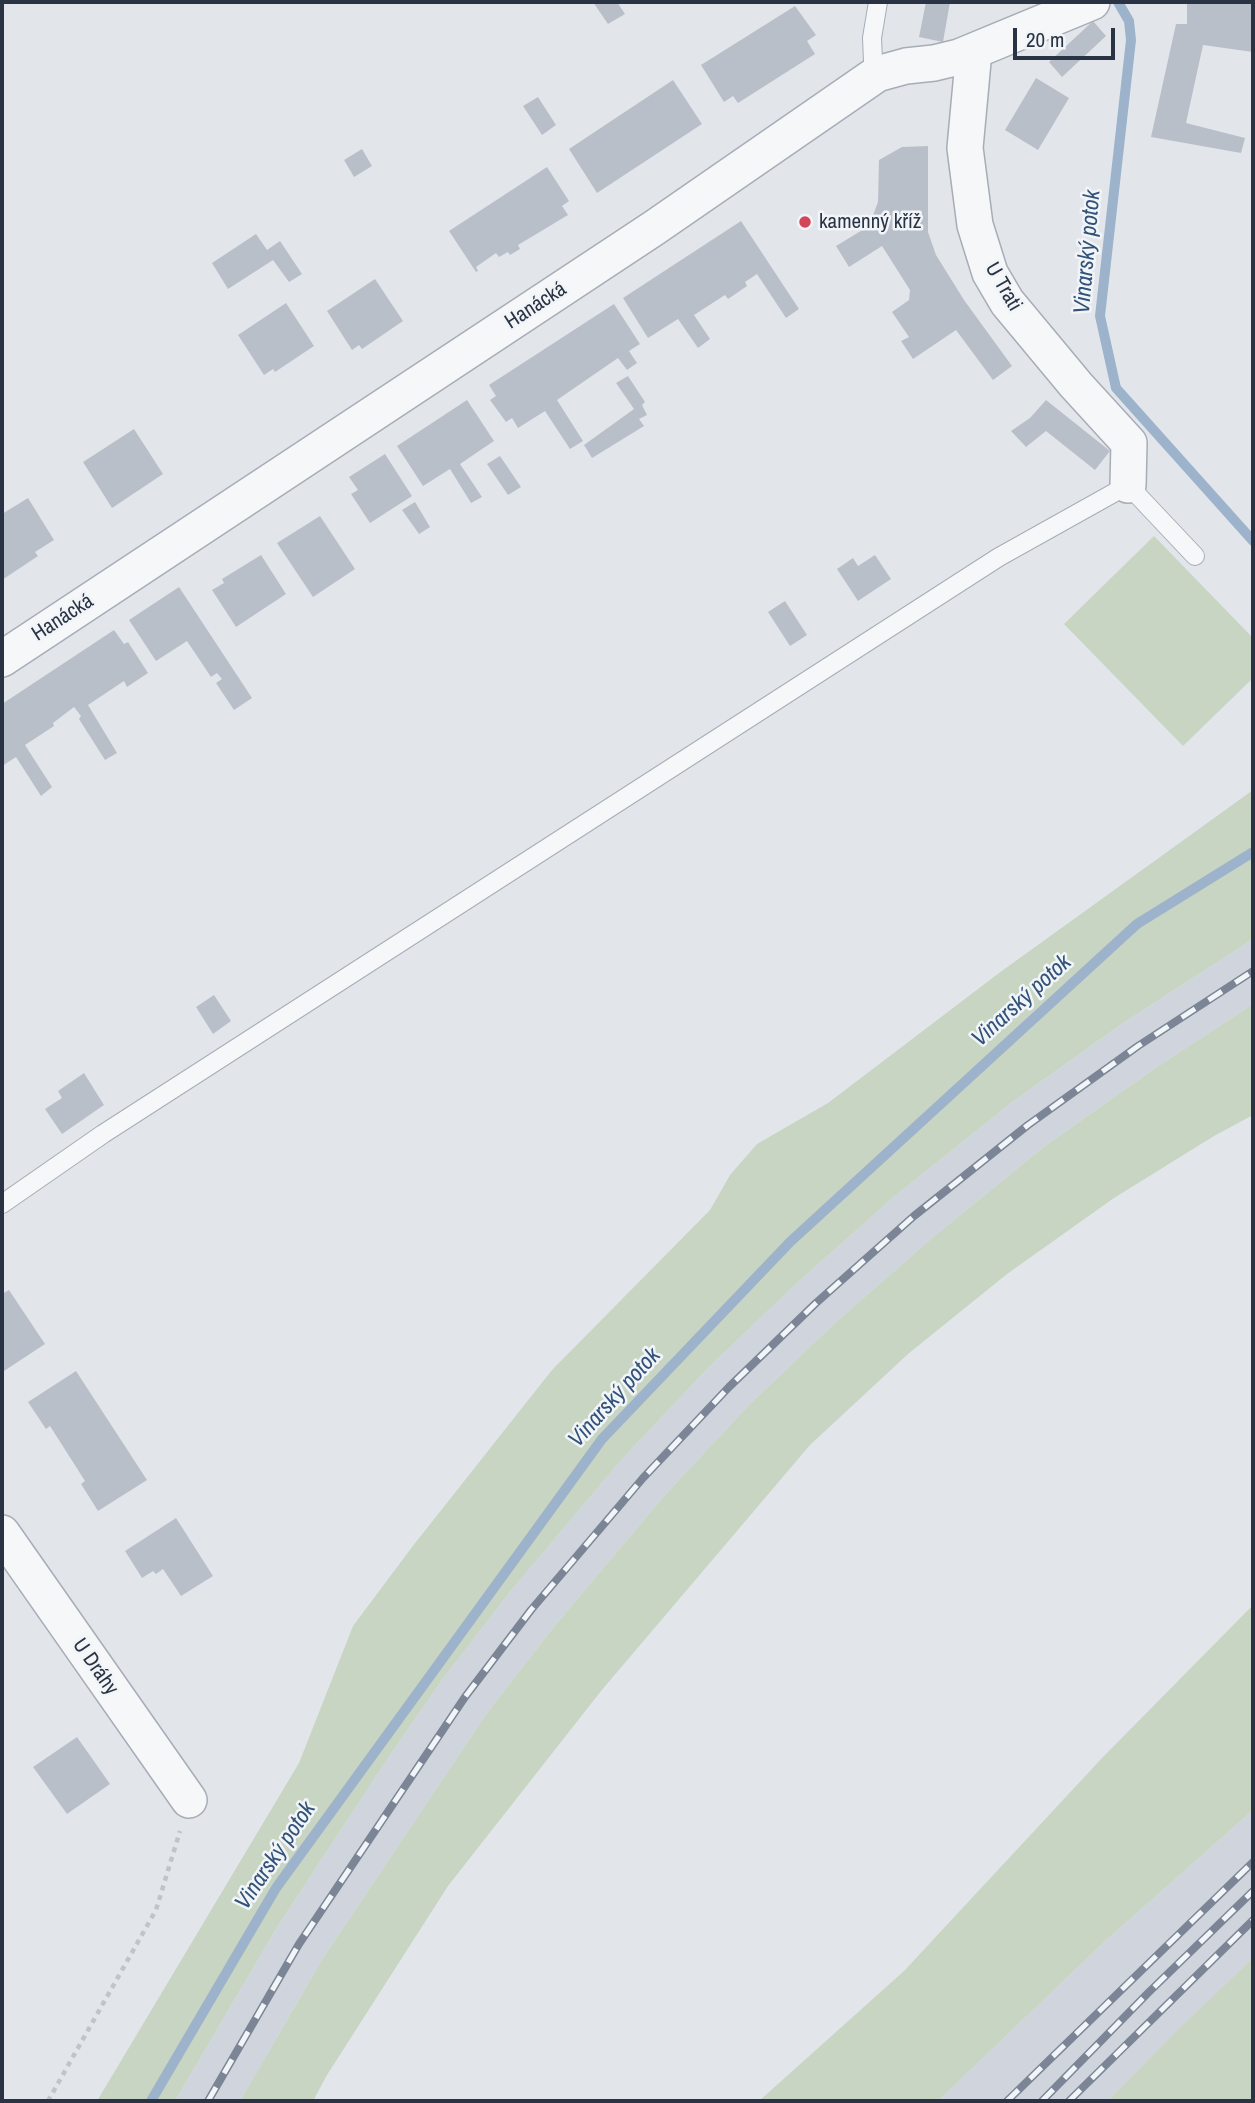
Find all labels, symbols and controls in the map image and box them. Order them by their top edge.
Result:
scale bar [1017,14,1118,58]
text: 20 m [1026,25,1064,54]
water label: Vinarský potok [1069,189,1107,315]
place label: kamenný kříž [819,209,921,235]
marker: kamenný kříž [797,214,813,230]
street label: U Trati [979,258,1027,316]
street label: Hanácká [501,277,571,335]
street label: Hanácká [28,589,98,647]
water label: Vinarský potok [967,949,1077,1053]
water label: Vinarský potok [563,1343,667,1453]
street label: U Dráhy [67,1634,123,1700]
water label: Vinarský potok [230,1797,322,1915]

